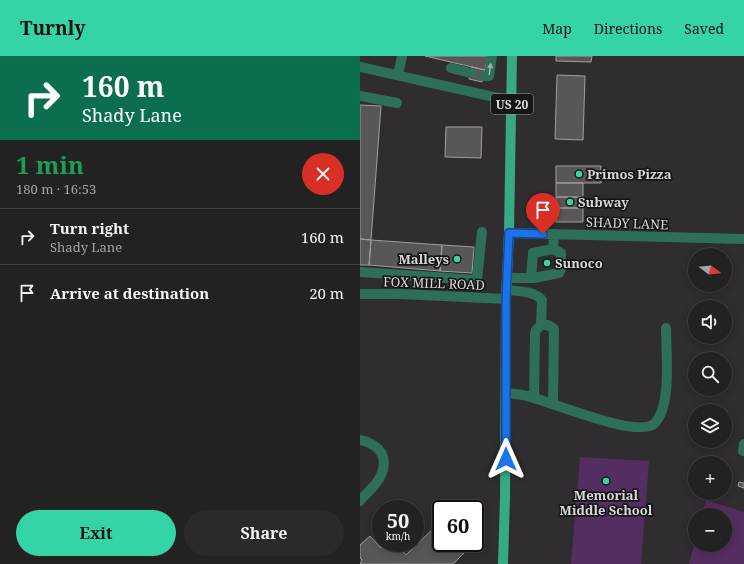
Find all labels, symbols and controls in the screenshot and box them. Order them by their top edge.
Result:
text: Turnly [20,15,85,41]
text: Map [542,19,572,38]
text: Directions [594,19,662,38]
text: Saved [684,19,724,38]
one-way arrow [487,63,493,75]
text: 160 m [82,67,164,105]
icon: right [16,72,68,124]
road number: US 20 [491,94,533,114]
text: Shady Lane [82,103,182,127]
text: 1 min [16,148,84,181]
button: close [302,153,344,195]
place label: Primos Pizza [587,165,672,183]
marker: Primos Pizza [574,169,584,179]
text: 180 m · 16:53 [16,180,96,198]
pin [526,193,560,234]
place label: Subway [578,193,629,211]
marker: Subway [565,197,575,207]
icon: arrive [532,199,554,221]
street label: SHADY LANE [586,213,668,233]
text: Turn right [50,218,129,238]
icon: right [16,226,38,248]
text: 160 m [301,227,344,247]
text: Shady Lane [50,238,122,256]
north arrow [688,248,732,292]
map controls [688,248,732,552]
place label: Malleys [398,250,449,268]
marker: Malleys [452,254,462,264]
place label: Sunoco [555,254,603,272]
marker: Sunoco [542,258,552,268]
street label: FOX MILL ROAD [383,272,485,294]
icon: arrive [16,282,38,304]
text: Arrive at destination [50,283,209,303]
text: 20 m [309,283,344,303]
button: sound [688,300,732,344]
button: search [688,352,732,396]
button: layers [688,404,732,448]
position arrow [485,438,527,480]
button: + [688,456,732,500]
marker: Memorial Middle School [601,476,611,486]
place label: Memorial Middle School [560,486,653,519]
speed limit sign: 60 [432,500,484,552]
text: 50 [387,507,409,534]
button: − [688,508,732,552]
button: Exit [16,510,176,556]
button: Share [184,510,344,556]
text: km/h [386,529,410,543]

